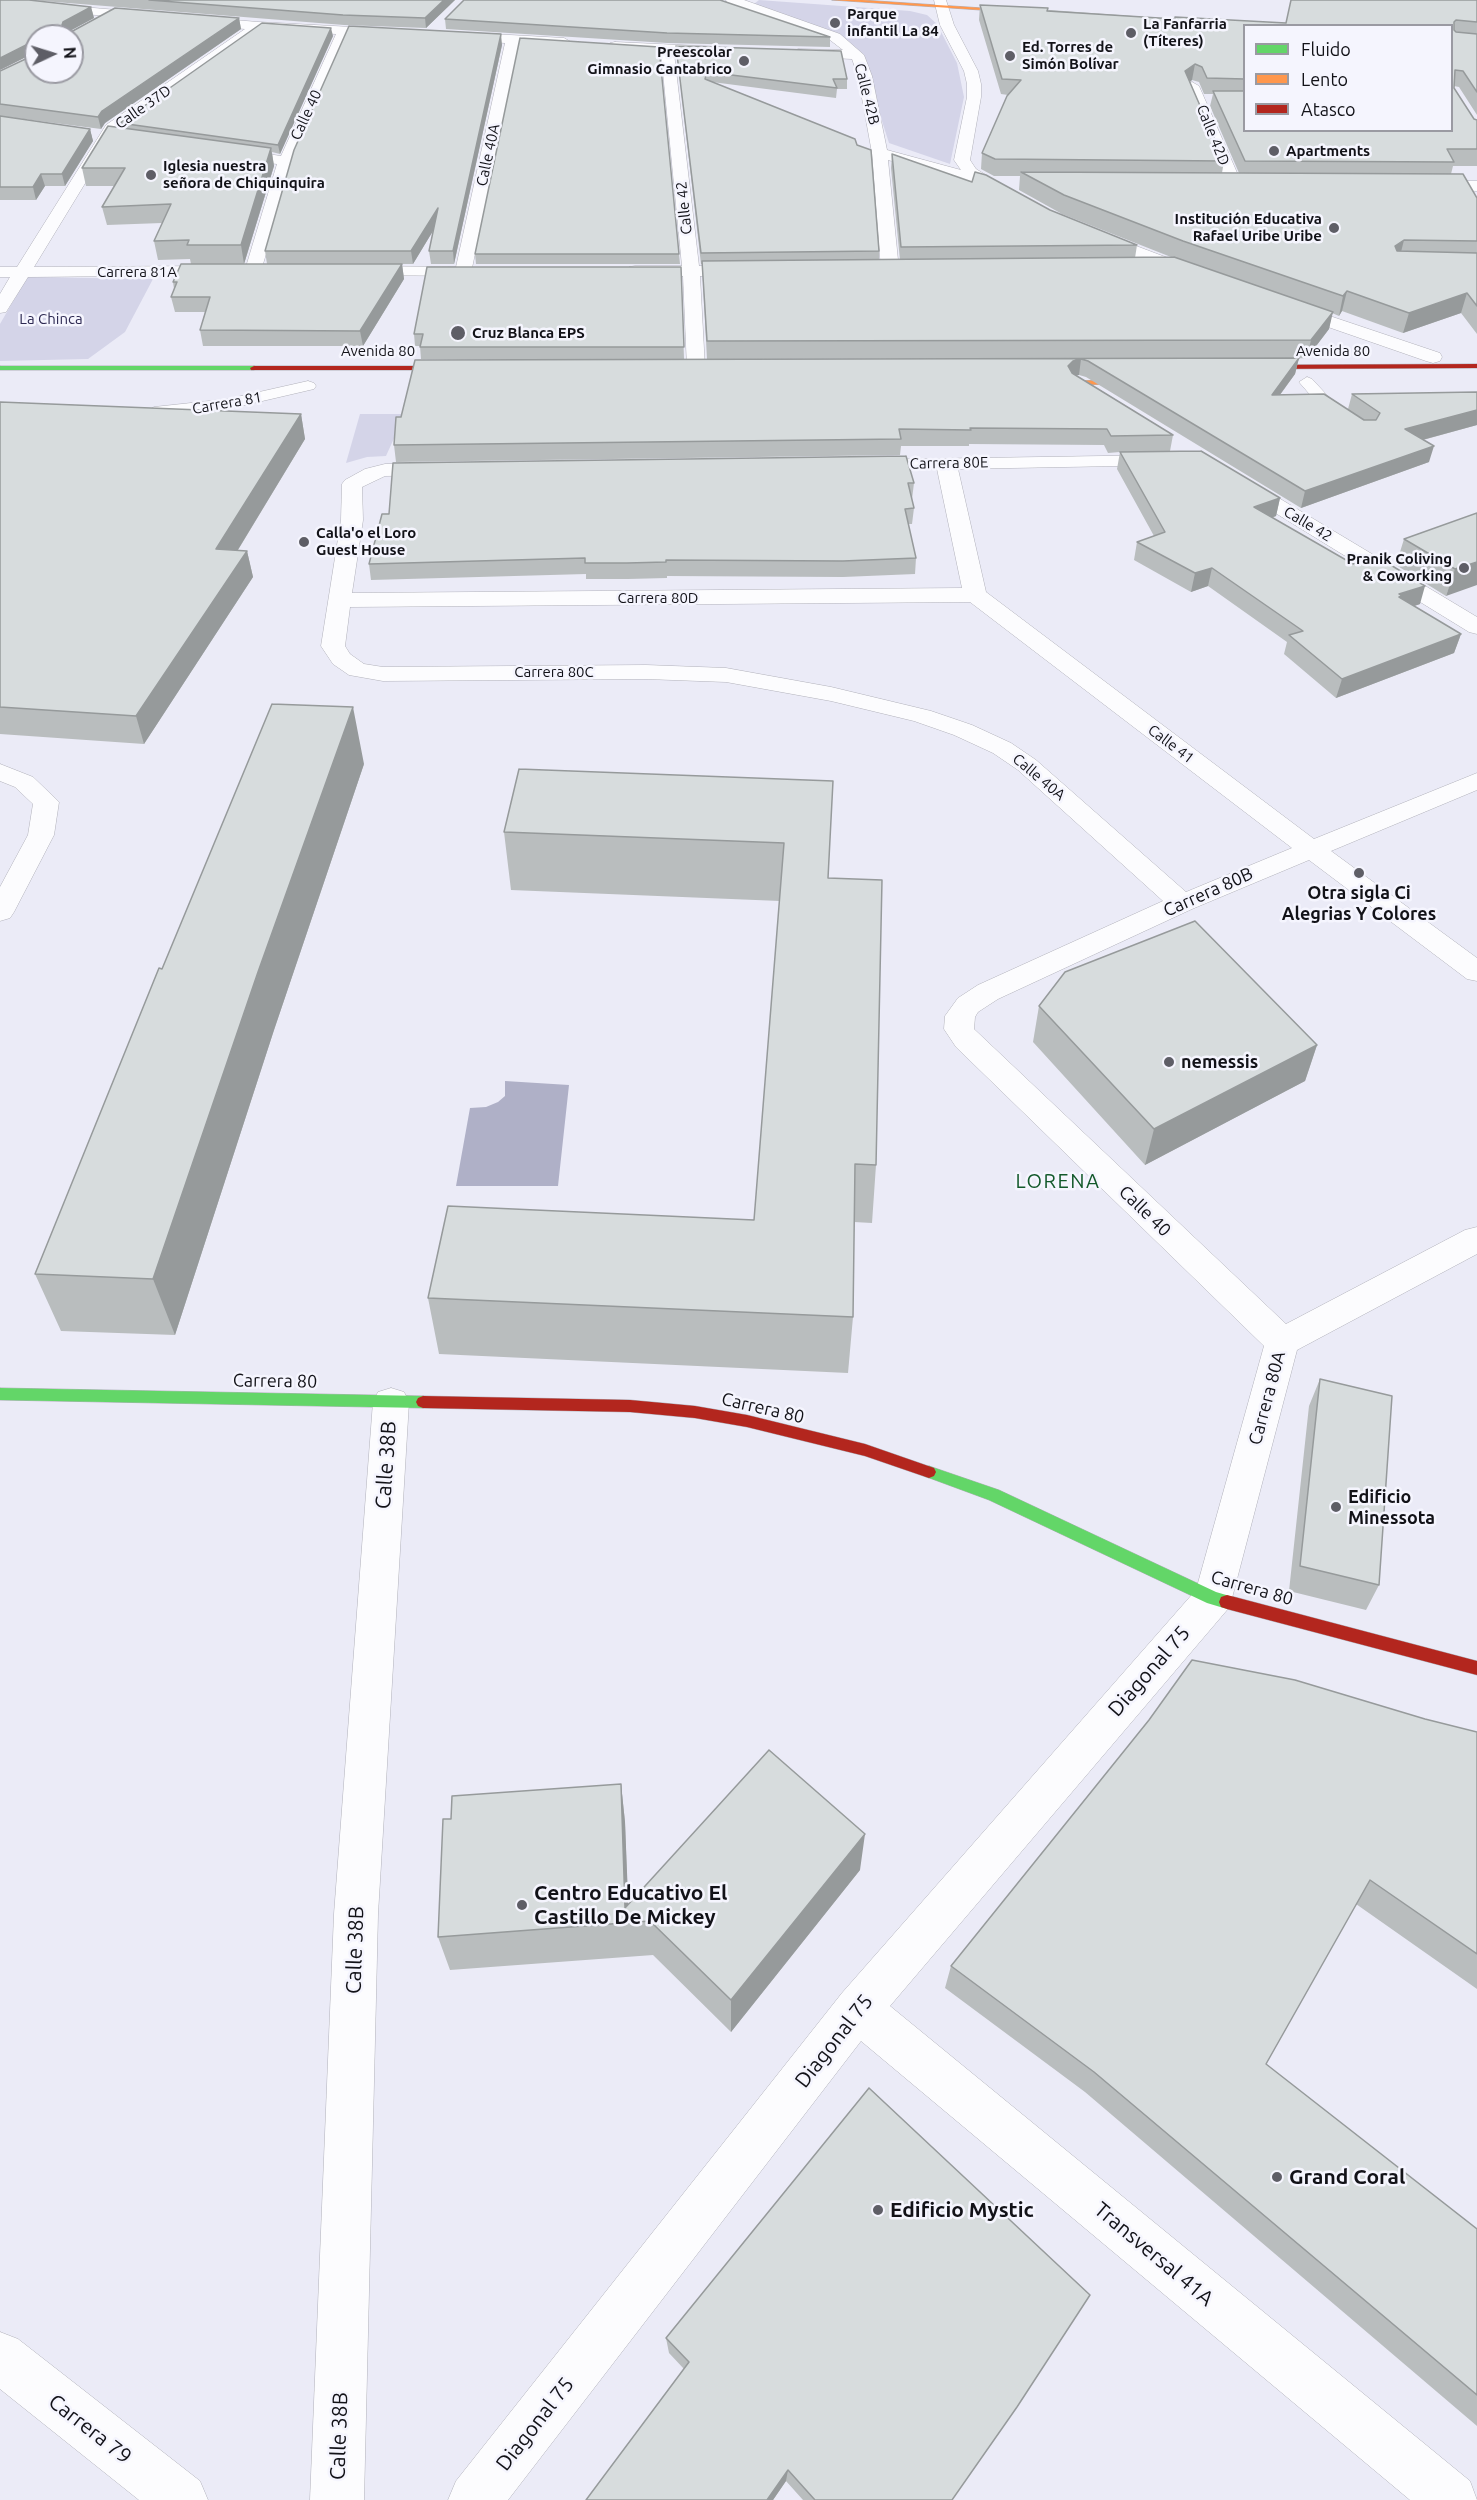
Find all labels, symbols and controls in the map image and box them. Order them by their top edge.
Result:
place label: Parque infantil La 84 [847,5,939,40]
place label: La Fanfarria (Títeres) [1143,15,1227,50]
marker: Parque infantil La 84 [828,16,842,30]
north arrow [24,24,84,84]
legend [1243,24,1453,132]
marker: La Fanfarria (Títeres) [1124,26,1138,40]
place label: Ed. Torres de Simón Bolívar [1022,38,1119,73]
text: Fluido [1301,39,1351,59]
place label: Preescolar Gimnasio Cantabrico [587,43,732,78]
text: N [61,46,79,59]
marker: Ed. Torres de Simón Bolívar [1003,49,1017,63]
marker: Preescolar Gimnasio Cantabrico [737,54,751,68]
street label: Calle 42B [851,61,883,127]
text: Lento [1301,69,1348,89]
street label: Calle 37D [112,81,174,133]
street label: Calle 40 [287,87,325,143]
text: Atasco [1301,99,1356,119]
street label: Calle 42D [1193,102,1233,168]
street label: Calle 40A [473,122,503,188]
place label: Apartments [1286,142,1370,160]
marker: Apartments [1267,144,1281,158]
place label: Iglesia nuestra señora de Chiquinquira [163,157,325,192]
marker: Iglesia nuestra señora de Chiquinquira [144,168,158,182]
street label: Calle 42 [672,180,696,236]
place label: Institución Educativa Rafael Uribe Uribe [1175,210,1322,245]
marker: Institución Educativa Rafael Uribe Uribe [1327,221,1341,235]
street label: Carrera 81A [97,263,177,281]
park label: La Chinca [19,310,83,328]
marker: Cruz Blanca EPS [449,324,467,342]
place label: Cruz Blanca EPS [472,324,585,342]
street label: Avenida 80 [341,342,415,360]
street label: Avenida 80 [1296,342,1370,360]
street label: Carrera 81 [191,388,263,418]
street label: Carrera 80E [909,453,989,473]
street label: Calle 42 [1280,503,1336,545]
place label: Calla'o el Loro Guest House [316,524,416,559]
marker: Calla'o el Loro Guest House [297,535,311,549]
place label: Pranik Coliving & Coworking [1347,550,1452,585]
marker: Pranik Coliving & Coworking [1457,561,1471,575]
street label: Carrera 80D [618,589,698,607]
street label: Carrera 80C [514,663,594,681]
street label: Calle 41 [1144,721,1198,767]
street label: Calle 40A [1009,750,1069,804]
street label: Carrera 80B [1160,863,1256,921]
marker: Otra sigla Ci Alegrias Y Colores [1352,866,1366,880]
place label: Otra sigla Ci Alegrias Y Colores [1282,882,1436,924]
place label: nemessis [1181,1051,1258,1073]
marker: nemessis [1162,1055,1176,1069]
district label: LORENA [1015,1169,1101,1193]
street label: Calle 40 [1114,1181,1176,1241]
street label: Carrera 80A [1244,1349,1290,1447]
street label: Carrera 80 [233,1369,317,1393]
street label: Carrera 80 [719,1388,807,1428]
street label: Calle 38B [370,1420,402,1510]
place label: Edificio Minessota [1348,1486,1435,1528]
marker: Edificio Minessota [1329,1500,1343,1514]
street label: Carrera 80 [1208,1566,1296,1610]
street label: Diagonal 75 [1103,1621,1195,1721]
place label: Centro Educativo El Castillo De Mickey [534,1880,727,1930]
marker: Centro Educativo El Castillo De Mickey [515,1898,529,1912]
street label: Calle 38B [341,1906,369,1994]
street label: Diagonal 75 [790,1989,878,2093]
place label: Grand Coral [1289,2164,1405,2190]
marker: Grand Coral [1270,2170,1284,2184]
place label: Edificio Mystic [890,2197,1034,2223]
street label: Transversal 41A [1089,2197,1219,2311]
marker: Edificio Mystic [871,2203,885,2217]
street label: Diagonal 75 [491,2372,579,2476]
street label: Carrera 79 [43,2389,137,2469]
street label: Calle 38B [325,2392,353,2480]

